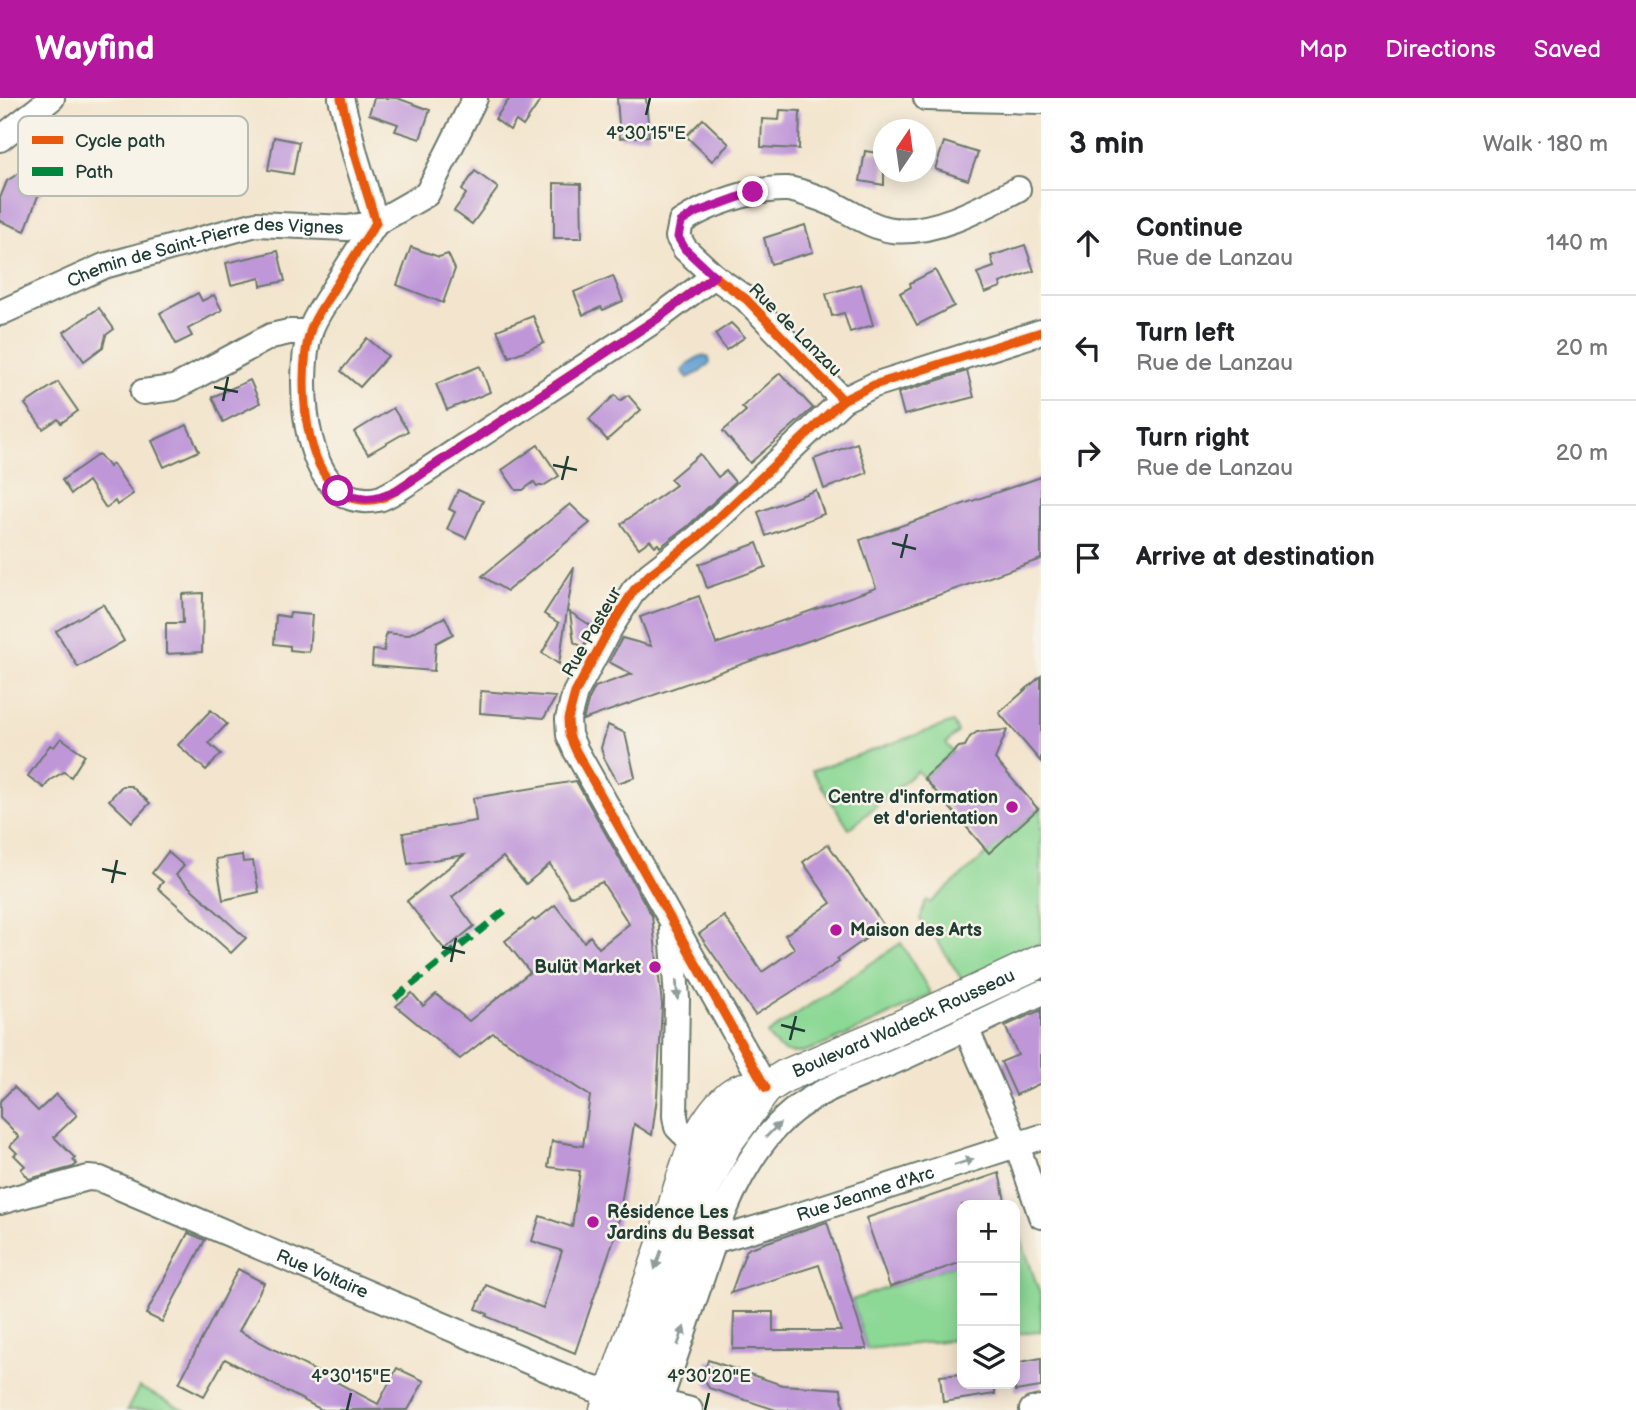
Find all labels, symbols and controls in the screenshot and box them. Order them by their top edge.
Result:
text: Wayfind [35,29,154,69]
text: Map [1299,35,1347,64]
text: Directions [1385,35,1496,64]
text: Saved [1534,35,1601,64]
legend [18,116,248,196]
north arrow [873,119,936,182]
text: 4°30'15"E [606,123,686,144]
text: 3 min [1069,126,1144,162]
text: Cycle path [75,130,165,153]
text: Walk · 180 m [1483,130,1608,158]
text: Path [75,161,113,184]
route end [737,176,768,207]
street label: Chemin de Saint-Pierre des Vignes [64,213,344,292]
text: Continue [1136,213,1243,244]
icon: ahead [1069,224,1107,262]
text: 140 m [1546,229,1608,257]
text: Rue de Lanzau [1136,244,1293,272]
street label: Rue de Lanzau [744,279,846,381]
text: Turn left [1136,318,1235,349]
icon: left [1069,329,1107,367]
text: 20 m [1556,334,1608,362]
text: Rue de Lanzau [1136,349,1293,377]
text: Turn right [1136,423,1249,454]
icon: right [1069,434,1107,472]
text: 20 m [1556,439,1608,467]
text: Rue de Lanzau [1136,454,1293,482]
route start [322,475,353,506]
icon: arrive [1069,539,1107,577]
text: Arrive at destination [1136,542,1375,573]
street label: Rue Pasteur [558,583,626,681]
place label: Centre d'information et d'orientation [828,787,998,829]
marker: Centre d'information et d'orientation [1004,799,1020,815]
place label: Maison des Arts [850,920,982,941]
marker: Maison des Arts [828,922,844,938]
place label: Bulüt Market [534,957,641,978]
marker: Bulüt Market [647,959,663,975]
street label: Boulevard Waldeck Rousseau [789,964,1018,1082]
one-way arrow [671,979,682,1001]
one-way arrow [764,1123,781,1139]
one-way arrow [954,1156,975,1167]
street label: Rue Jeanne d'Arc [794,1162,937,1226]
map controls [957,1200,1020,1389]
button: + [957,1200,1020,1263]
place label: Résidence Les Jardins du Bessat [607,1202,754,1244]
marker: Résidence Les Jardins du Bessat [585,1214,601,1230]
street label: Rue Voltaire [273,1245,372,1303]
one-way arrow [652,1249,663,1270]
button: − [957,1263,1020,1326]
one-way arrow [677,1326,687,1347]
button: layers [957,1326,1020,1389]
text: 4°30'15"E [311,1366,391,1387]
text: 4°30'20"E [667,1366,751,1387]

